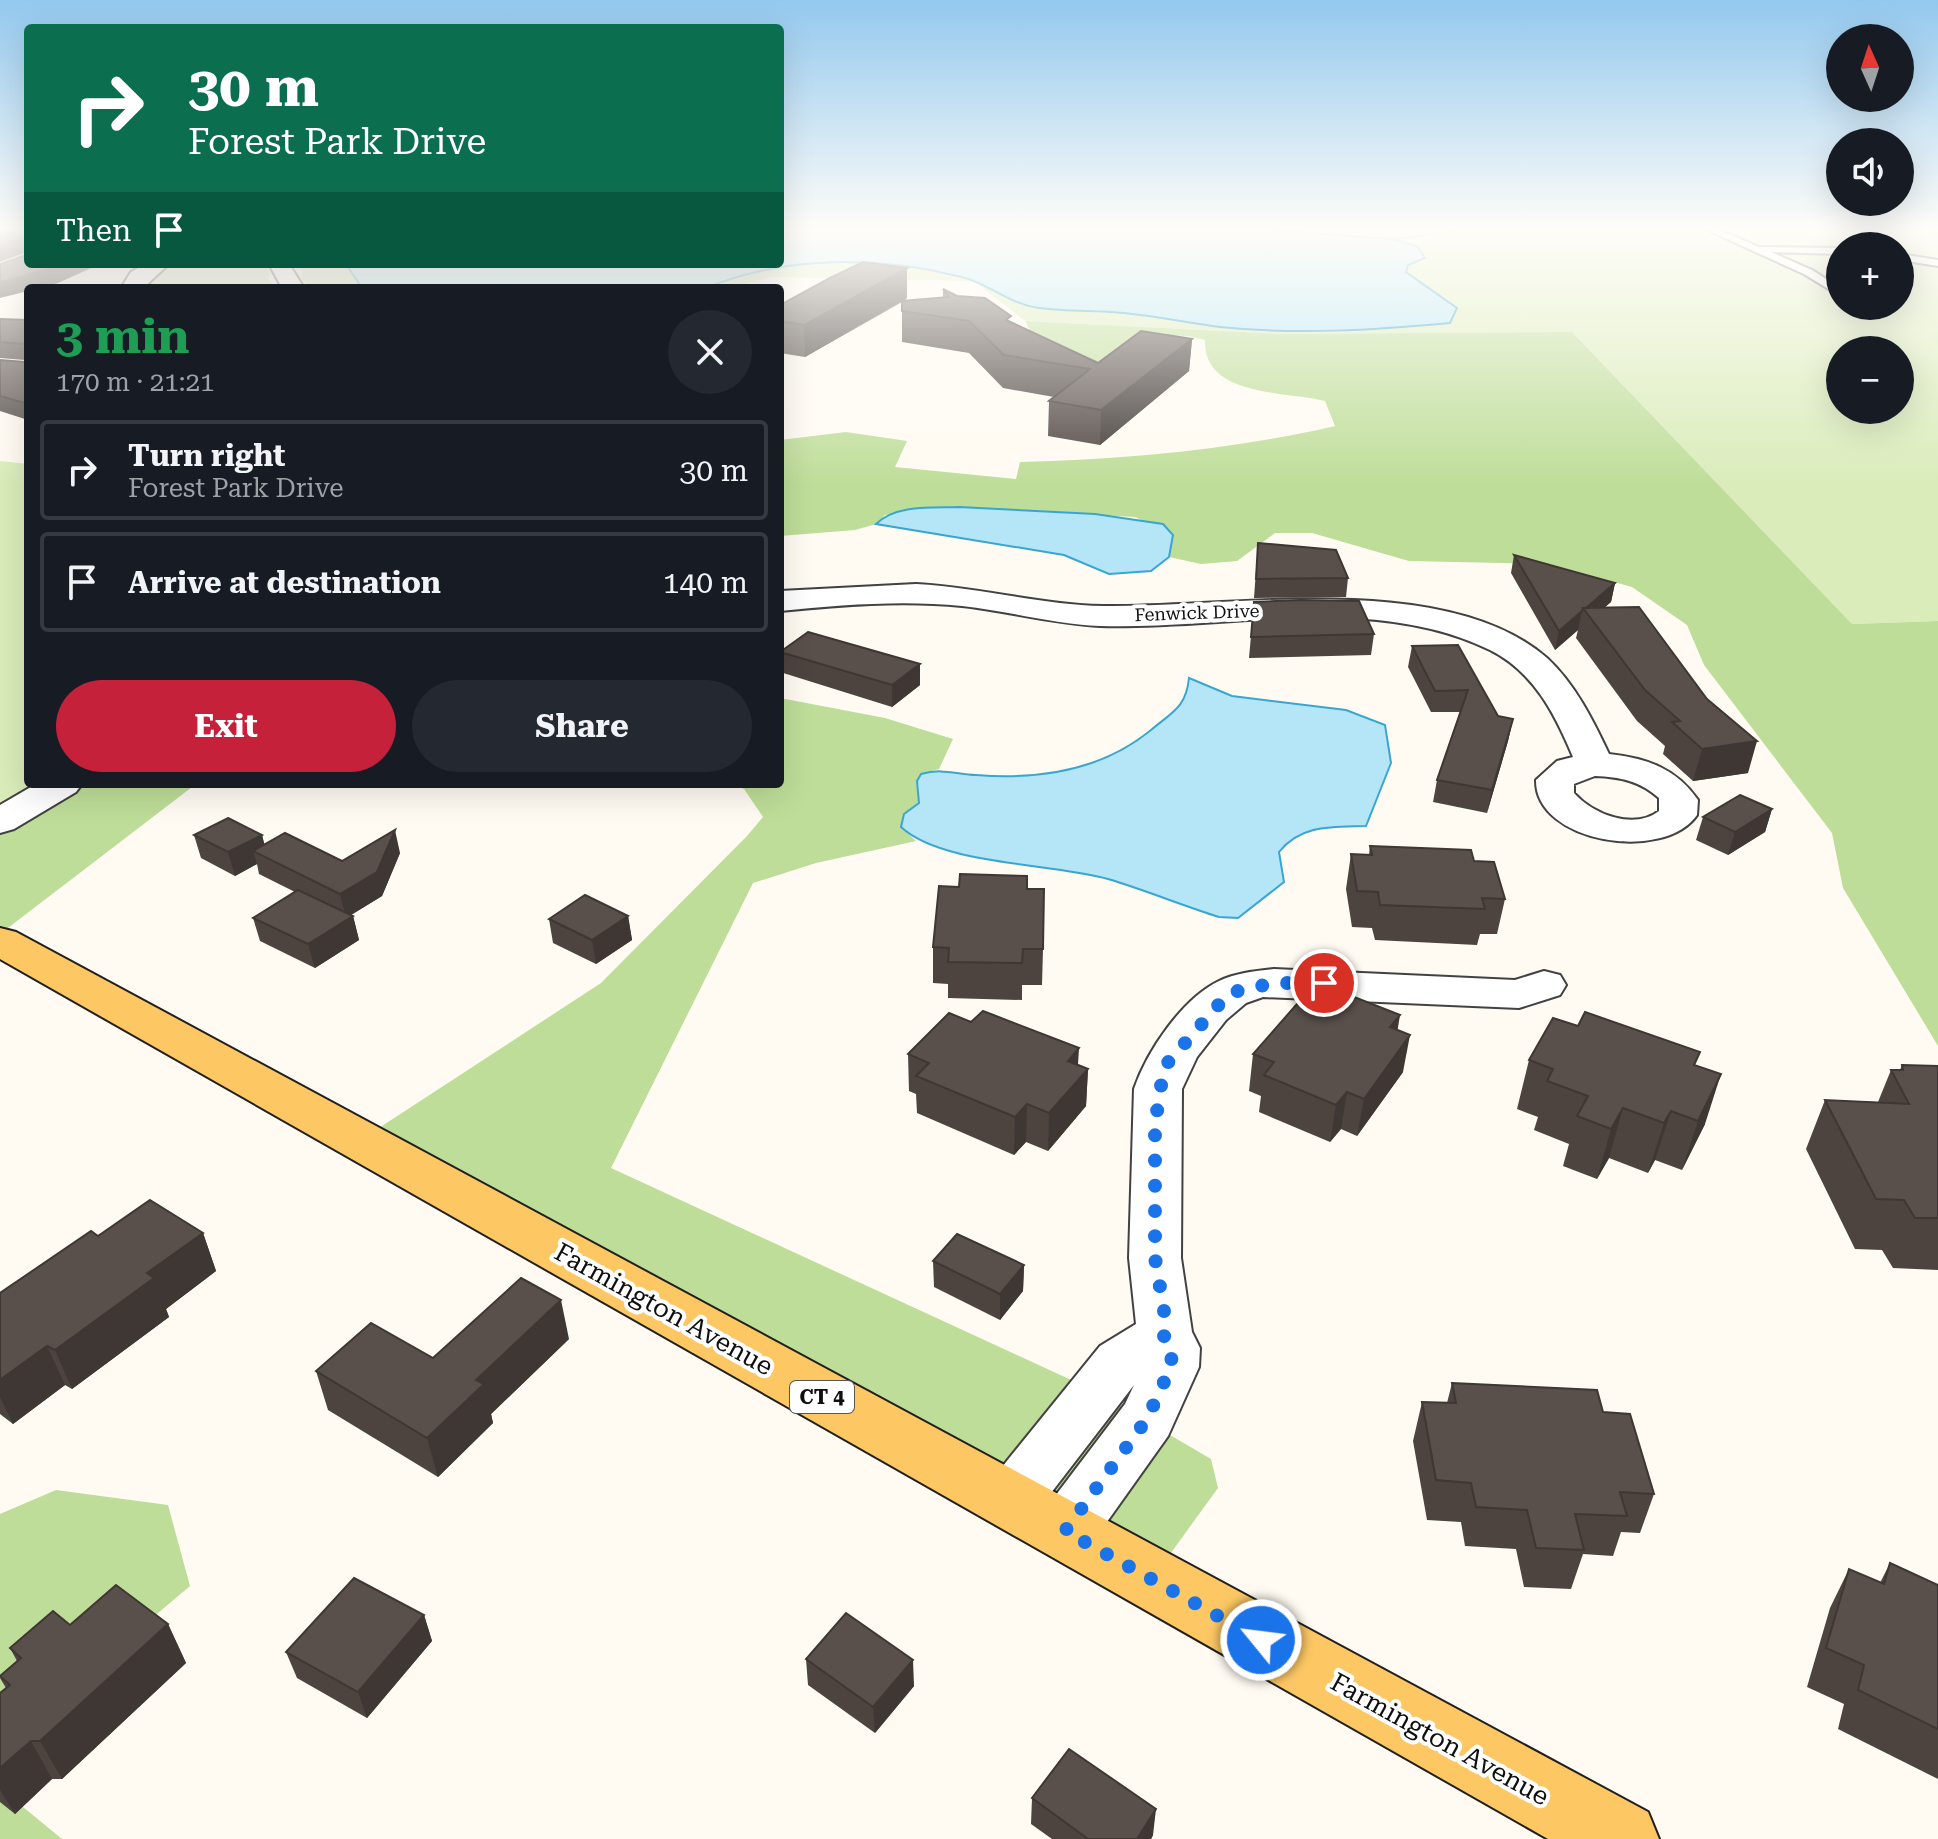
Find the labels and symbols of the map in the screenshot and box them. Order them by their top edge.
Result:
north arrow [1826,24,1914,112]
street label: Fenwick Drive [1134,600,1260,625]
pin [1290,949,1358,1017]
street label: Farmington Avenue [550,1236,778,1382]
road number: CT 4 [790,1381,854,1413]
position arrow [1219,1598,1303,1682]
street label: Farmington Avenue [1326,1666,1554,1812]

